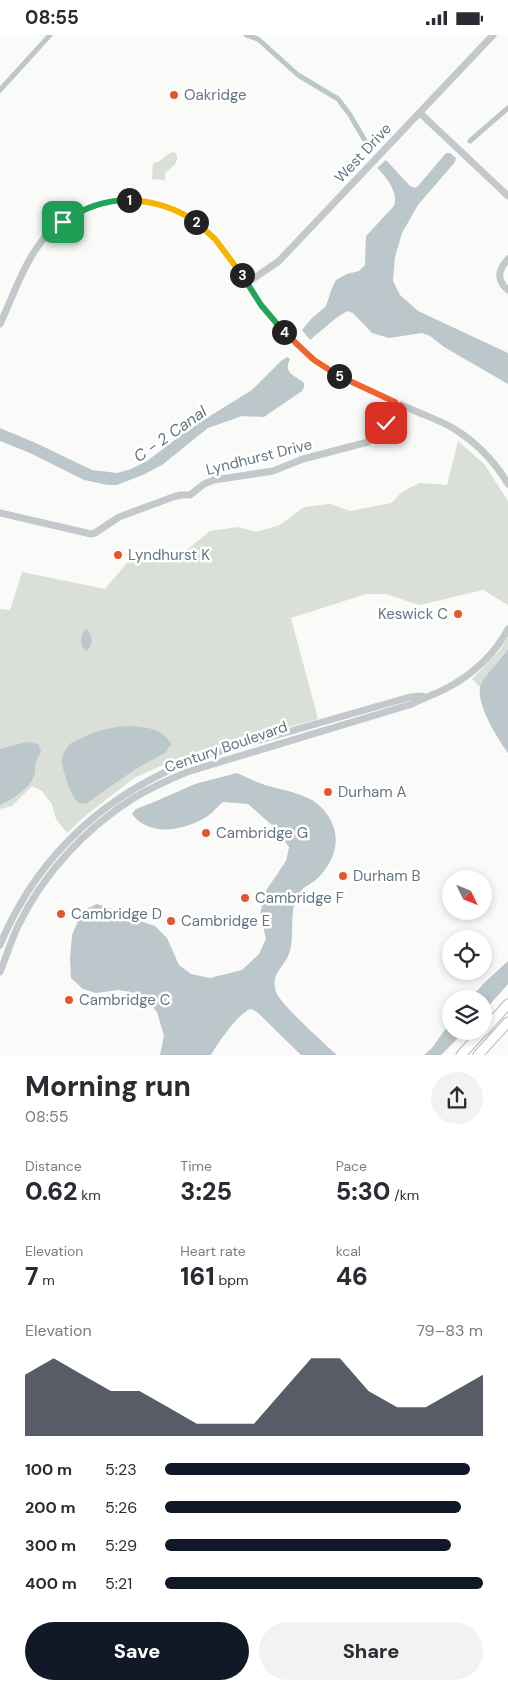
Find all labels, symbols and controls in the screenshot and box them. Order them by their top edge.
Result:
text: 08:55 [25,5,79,30]
place label: Oakridge [184,85,246,105]
marker: Oakridge [168,89,180,101]
street label: West Drive [330,119,396,187]
pin: 1 [116,187,142,213]
text: 1 [127,191,132,209]
pin [42,201,84,243]
icon: arrive [49,208,77,236]
pin: 2 [184,209,208,235]
text: 2 [192,213,201,231]
pin: 3 [230,263,254,287]
text: 3 [238,266,247,284]
pin: 4 [272,319,296,345]
text: 4 [280,323,289,341]
pin: 5 [326,363,352,389]
text: 5 [335,367,344,385]
water label: C - 2 Canal [129,401,211,467]
pin [365,402,407,444]
icon: check [372,409,400,437]
street label: Lyndhurst Drive [204,434,314,480]
place label: Lyndhurst K [128,545,210,565]
marker: Lyndhurst K [112,549,124,561]
place label: Keswick C [378,604,448,624]
marker: Keswick C [452,608,464,620]
street label: Century Boulevard [162,717,290,777]
place label: Durham A [338,782,407,802]
marker: Durham A [322,786,334,798]
place label: Cambridge G [216,823,308,843]
marker: Cambridge G [200,827,212,839]
place label: Durham B [353,866,421,886]
marker: Durham B [337,870,349,882]
north arrow [442,870,492,920]
map controls [442,870,492,1040]
place label: Cambridge F [255,888,344,908]
marker: Cambridge F [239,892,251,904]
place label: Cambridge D [71,904,162,924]
marker: Cambridge D [55,908,67,920]
place label: Cambridge E [181,911,270,931]
marker: Cambridge E [165,915,177,927]
button: locate [442,930,492,980]
place label: Cambridge C [79,990,171,1010]
button: layers [442,990,492,1040]
marker: Cambridge C [63,994,75,1006]
text: Morning run [25,1068,191,1105]
button: share [431,1072,483,1124]
text: 08:55 [25,1106,68,1127]
text: Distance [25,1157,82,1175]
text: Time [180,1157,212,1175]
text: Pace [336,1157,367,1175]
text: 0.62 [25,1175,77,1208]
text: 3:25 [180,1175,232,1208]
text: 5:30 [336,1175,390,1208]
text: km [77,1186,101,1204]
text: /km [390,1186,419,1204]
text: Elevation [25,1242,83,1260]
text: Heart rate [180,1242,246,1260]
text: kcal [336,1242,361,1260]
text: 7 [25,1260,38,1293]
text: 161 [180,1260,215,1293]
text: 46 [336,1260,368,1293]
text: m [38,1271,55,1289]
text: bpm [215,1271,248,1289]
text: Elevation [25,1320,92,1341]
text: 79–83 m [416,1320,483,1341]
text: 100 m [25,1459,72,1480]
text: 5:23 [105,1459,137,1480]
text: 200 m [25,1497,76,1518]
text: 5:26 [105,1497,137,1518]
text: 300 m [25,1535,76,1556]
text: 5:29 [105,1535,137,1556]
text: 400 m [25,1573,77,1594]
text: 5:21 [105,1573,132,1594]
button: Save [25,1622,249,1680]
button: Share [259,1622,483,1680]

